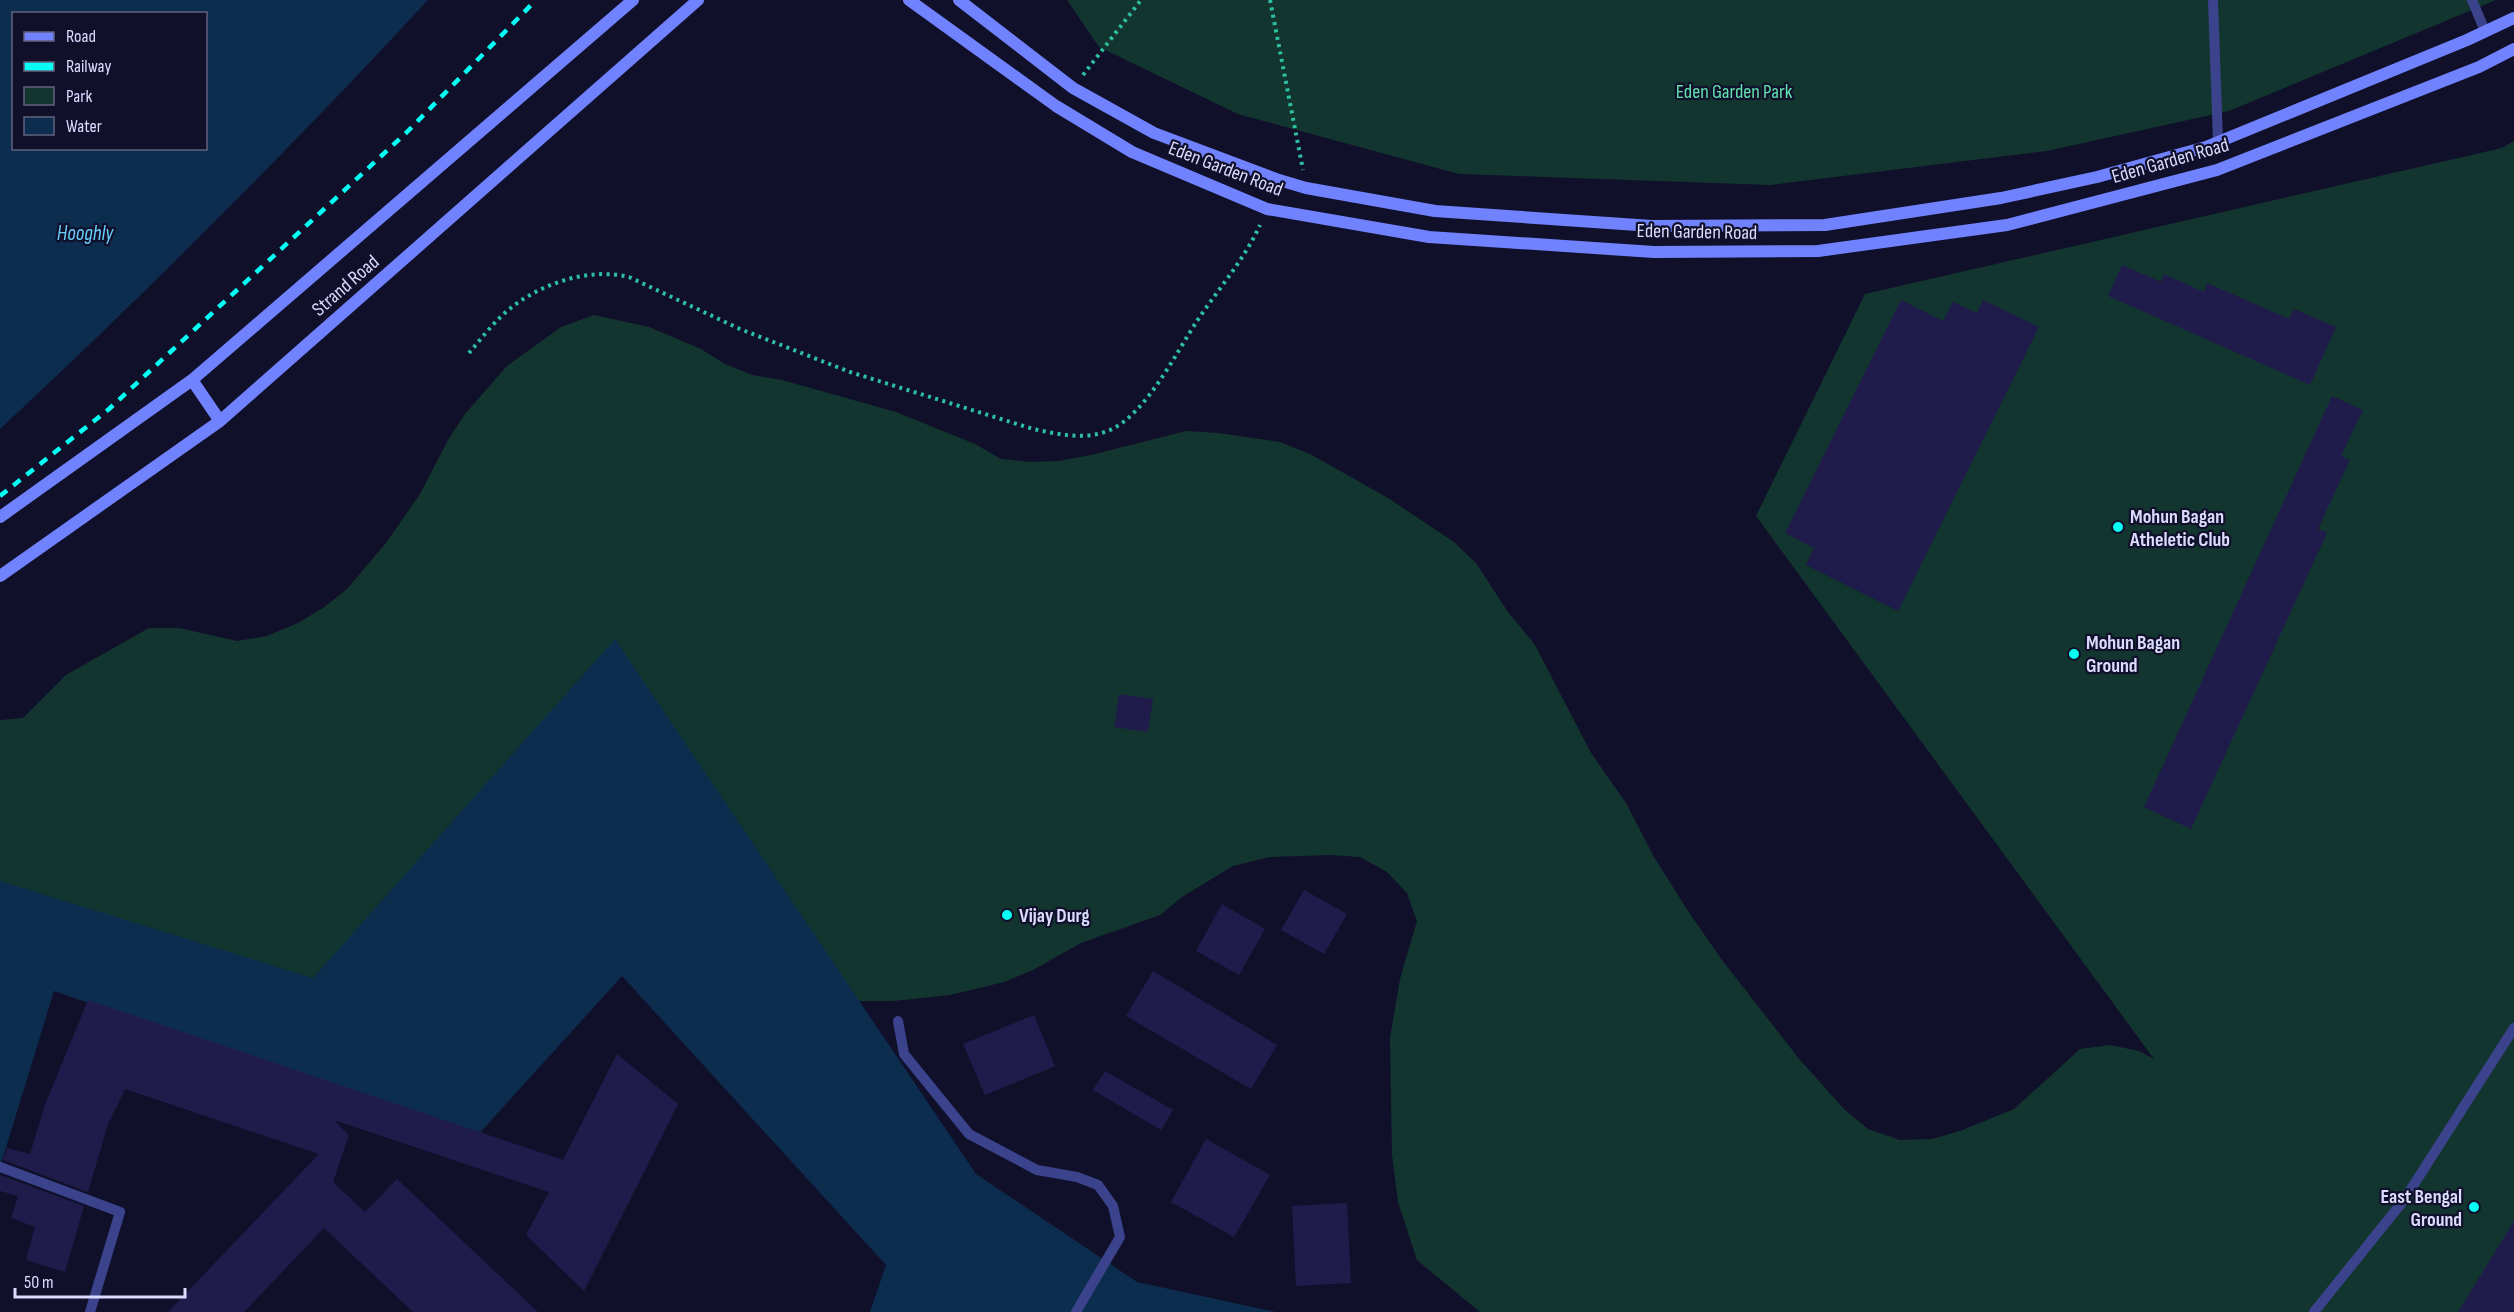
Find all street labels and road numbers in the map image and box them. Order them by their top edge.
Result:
street label: Eden Garden Road [2109,133,2232,189]
street label: Eden Garden Road [1165,136,1286,202]
street label: Eden Garden Road [1636,219,1758,245]
street label: Strand Road [307,250,384,321]

